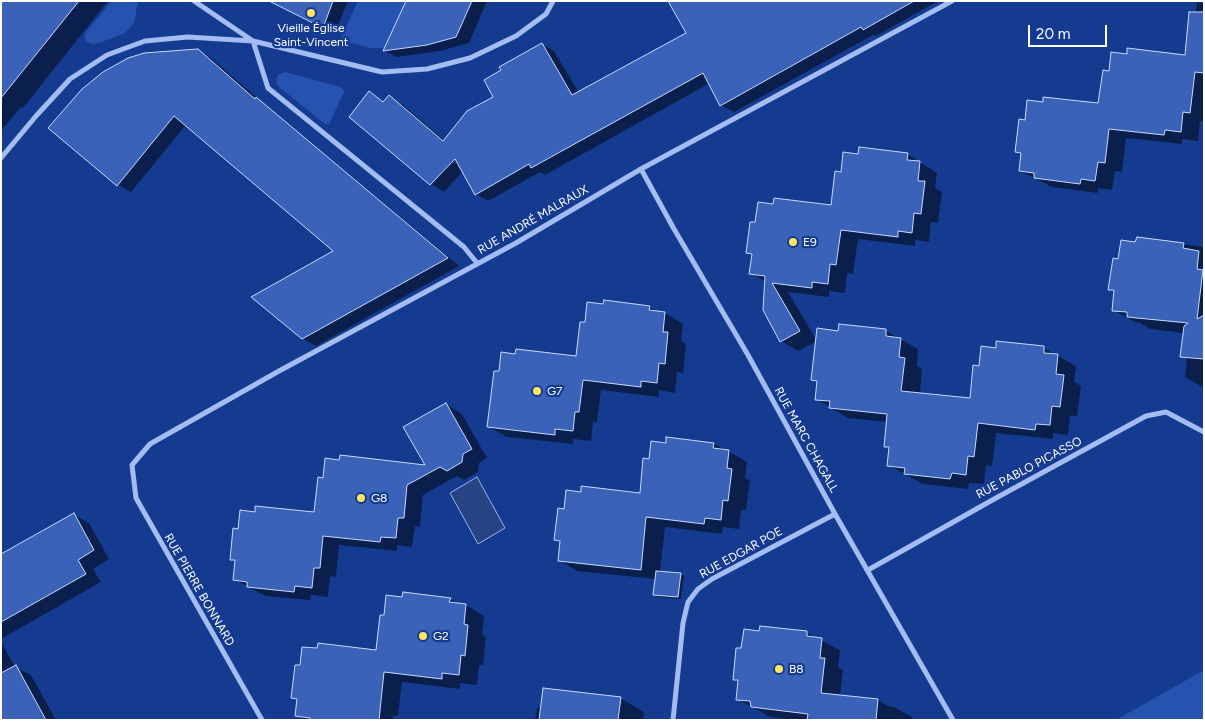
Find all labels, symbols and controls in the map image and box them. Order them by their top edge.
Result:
marker: Vieille Église Saint-Vincent [305,7,317,19]
scale bar [1030,15,1109,47]
place label: Vieille Église Saint-Vincent [274,21,348,49]
text: 20 m [1036,25,1070,43]
street label: RUE ANDRÉ MALRAUX [475,182,591,258]
place label: E9 [803,235,817,249]
marker: E9 [787,236,799,248]
place label: G7 [547,384,563,398]
marker: G7 [531,385,543,397]
street label: RUE MARC CHAGALL [771,385,841,495]
street label: RUE PABLO PICASSO [974,434,1084,502]
place label: G8 [371,491,387,505]
marker: G8 [355,492,367,504]
street label: RUE EDGAR POE [697,524,785,582]
street label: RUE PIERRE BONNARD [161,531,237,649]
place label: G2 [433,629,449,643]
marker: G2 [417,630,429,642]
place label: B8 [789,662,804,676]
marker: B8 [773,663,785,675]

